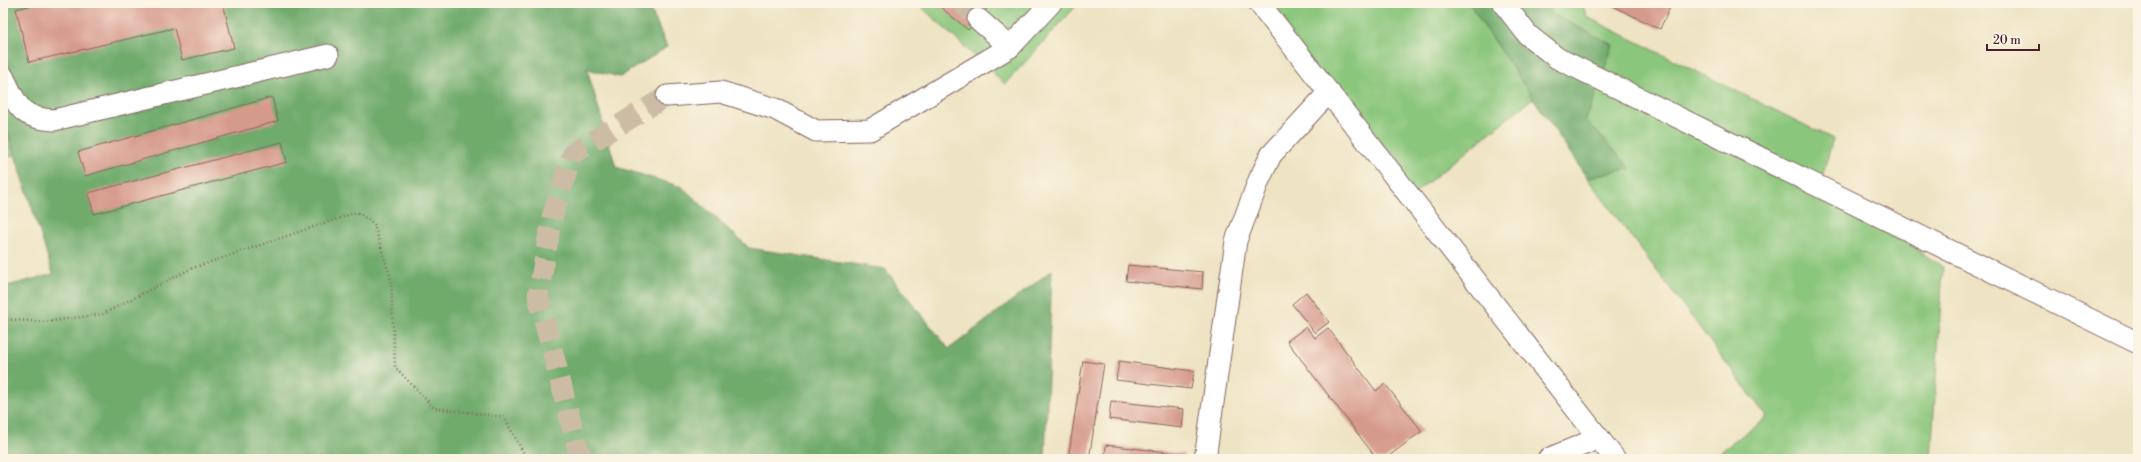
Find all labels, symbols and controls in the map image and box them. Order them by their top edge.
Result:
scale bar [1987,26,2039,52]
text: 20 m [1993,33,2021,48]

